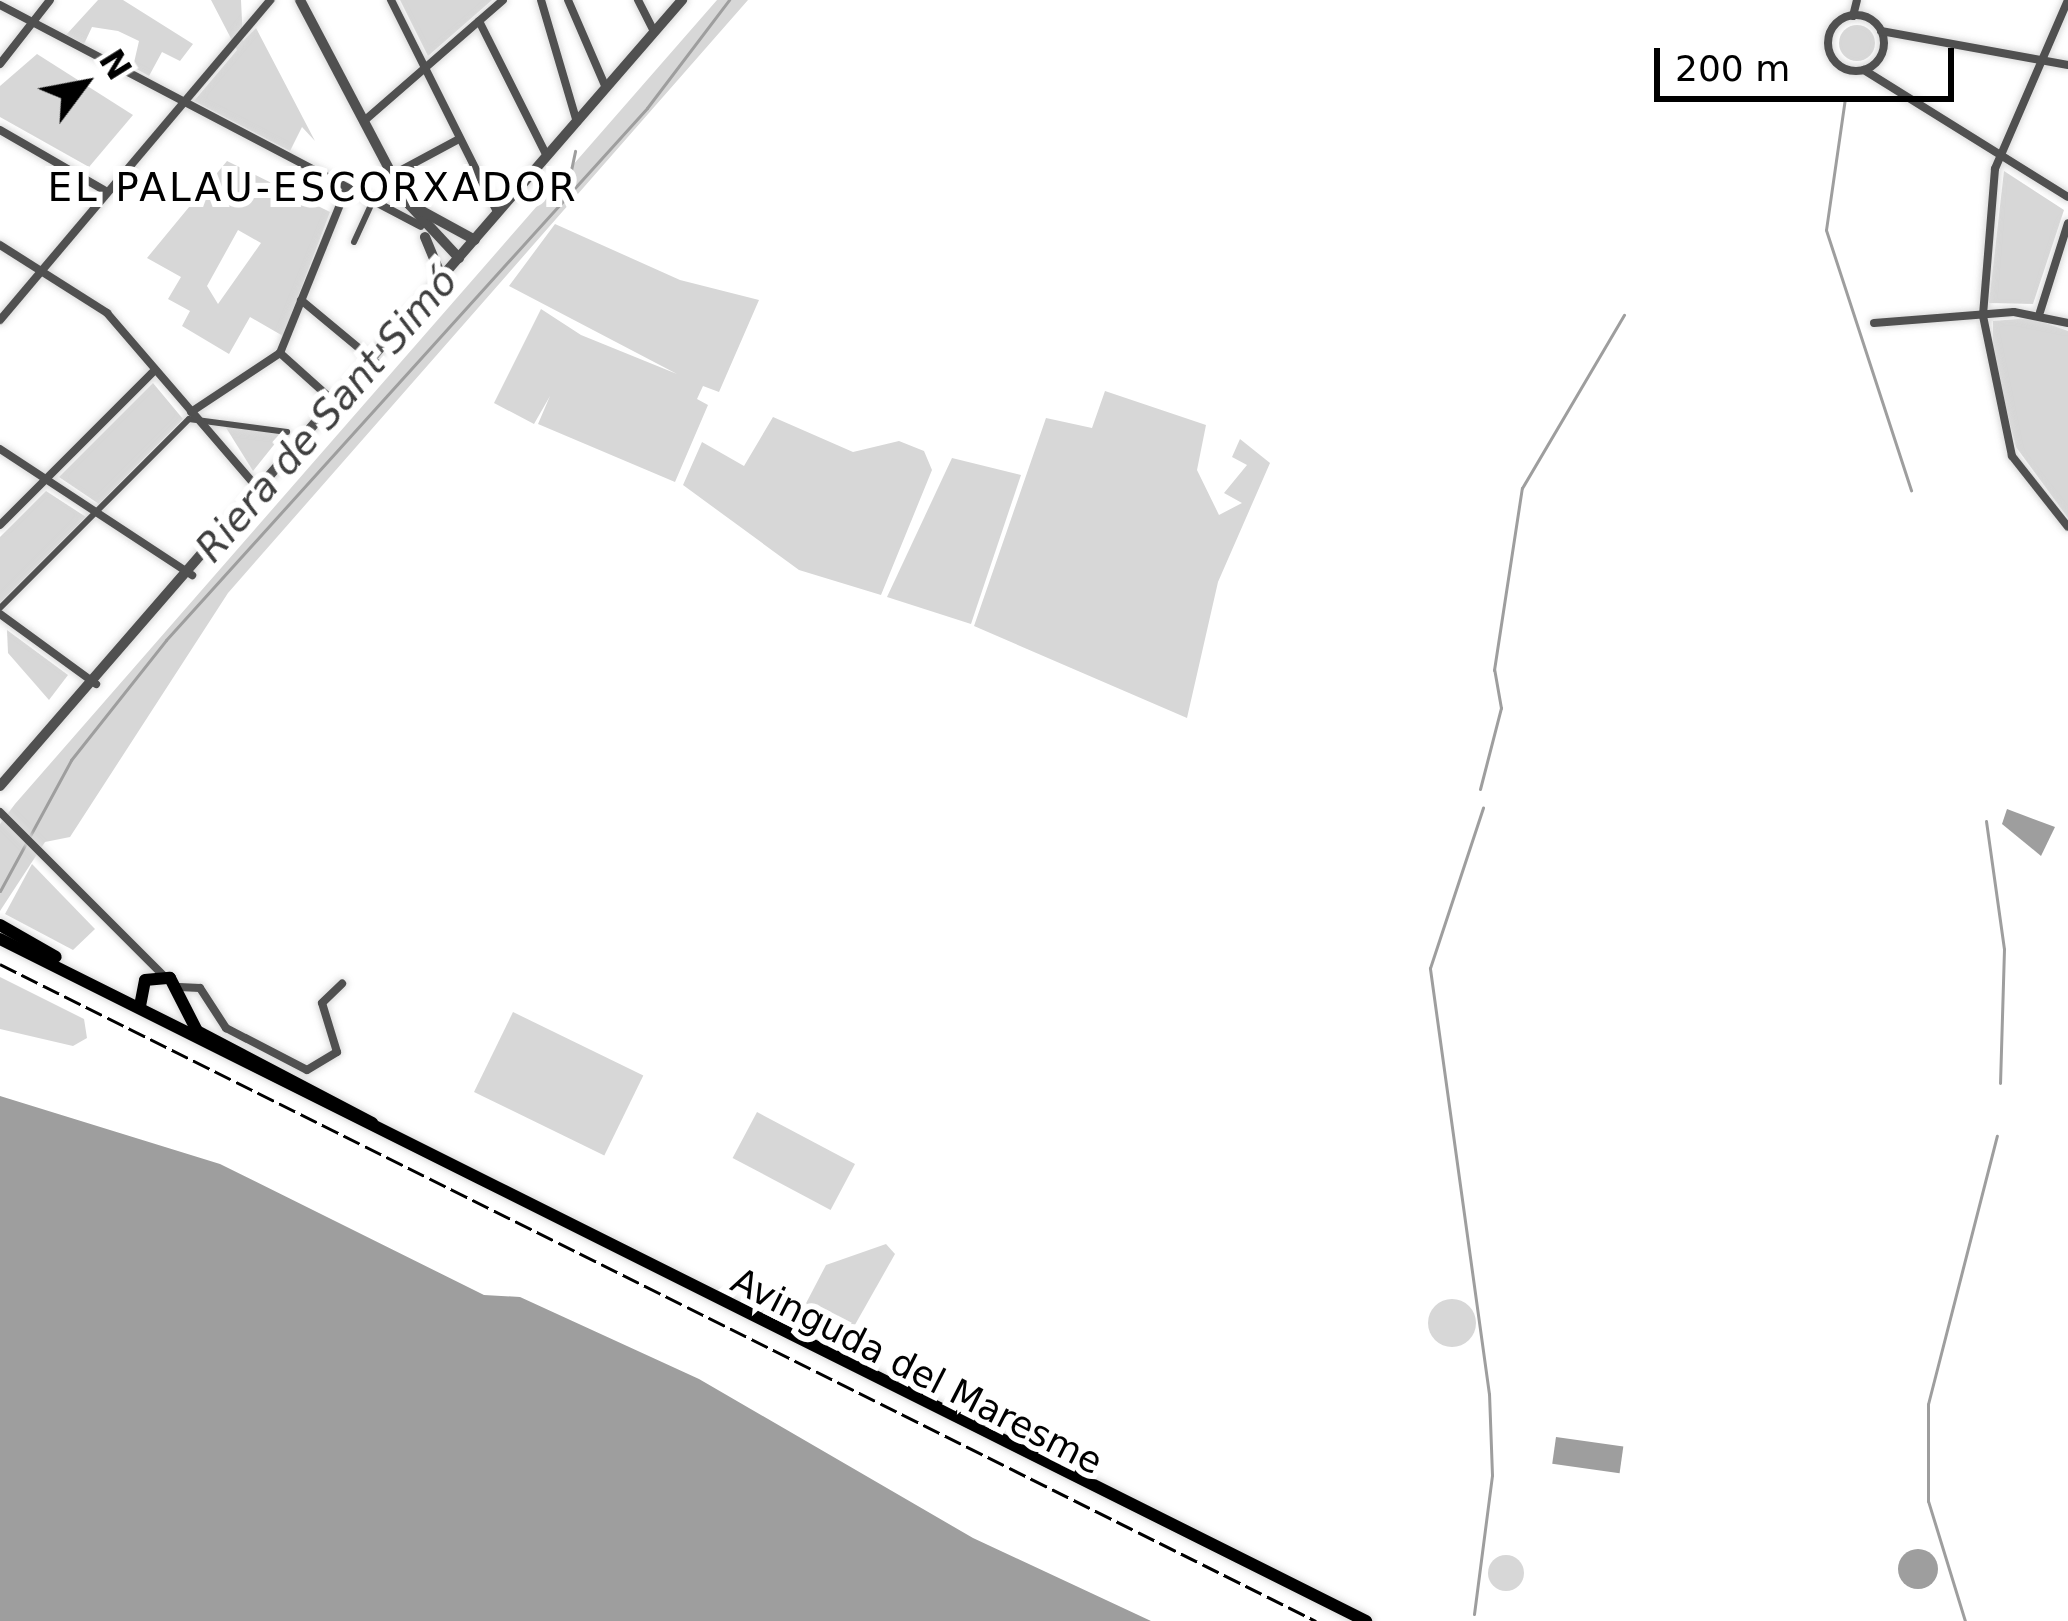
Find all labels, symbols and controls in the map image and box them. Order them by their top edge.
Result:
north arrow [24,24,144,144]
scale bar [1660,24,1960,98]
text: N [91,43,139,87]
text: 200 m [1675,48,1790,89]
district label: EL PALAU-ESCORXADOR [47,165,579,211]
water label: Riera de Sant Simó [187,259,467,571]
street label: Avinguda del Maresme [724,1259,1110,1483]

